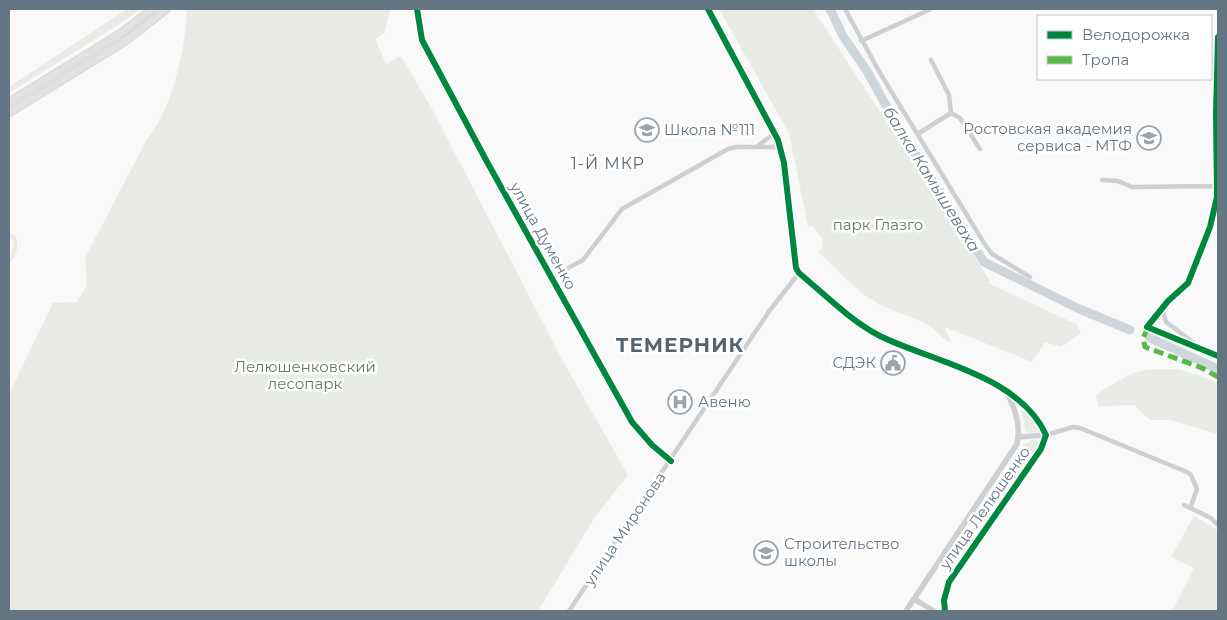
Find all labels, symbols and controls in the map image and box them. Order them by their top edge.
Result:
legend [1037,15,1212,80]
text: Велодорожка [1082,25,1190,44]
text: Тропа [1082,50,1129,69]
water label: балка Камышеваха [879,103,984,255]
school or university icon: Школа №111 [634,117,660,143]
place label: Ростовская академия сервиса - МТФ [963,119,1132,155]
place label: Школа №111 [664,120,755,139]
school or university icon: Ростовская академия сервиса - МТФ [1136,125,1162,151]
district label: 1-Й МКР [571,154,645,173]
street label: улица Думенко [506,178,581,293]
park label: парк Глазго [833,215,923,234]
district label: ТЕМЕРНИК [616,333,744,357]
public building icon: СДЭК [880,350,906,376]
place label: СДЭК [833,353,876,372]
park label: Лелюшенковский лесопарк [234,357,376,393]
hospital icon: Авеню [667,389,693,415]
place label: Авеню [698,392,751,411]
street label: улица Лелюшенко [935,443,1034,574]
street label: улица Миронова [579,468,670,590]
place label: Строительство школы [784,534,900,570]
school or university icon: Строительство школы [753,540,779,566]

